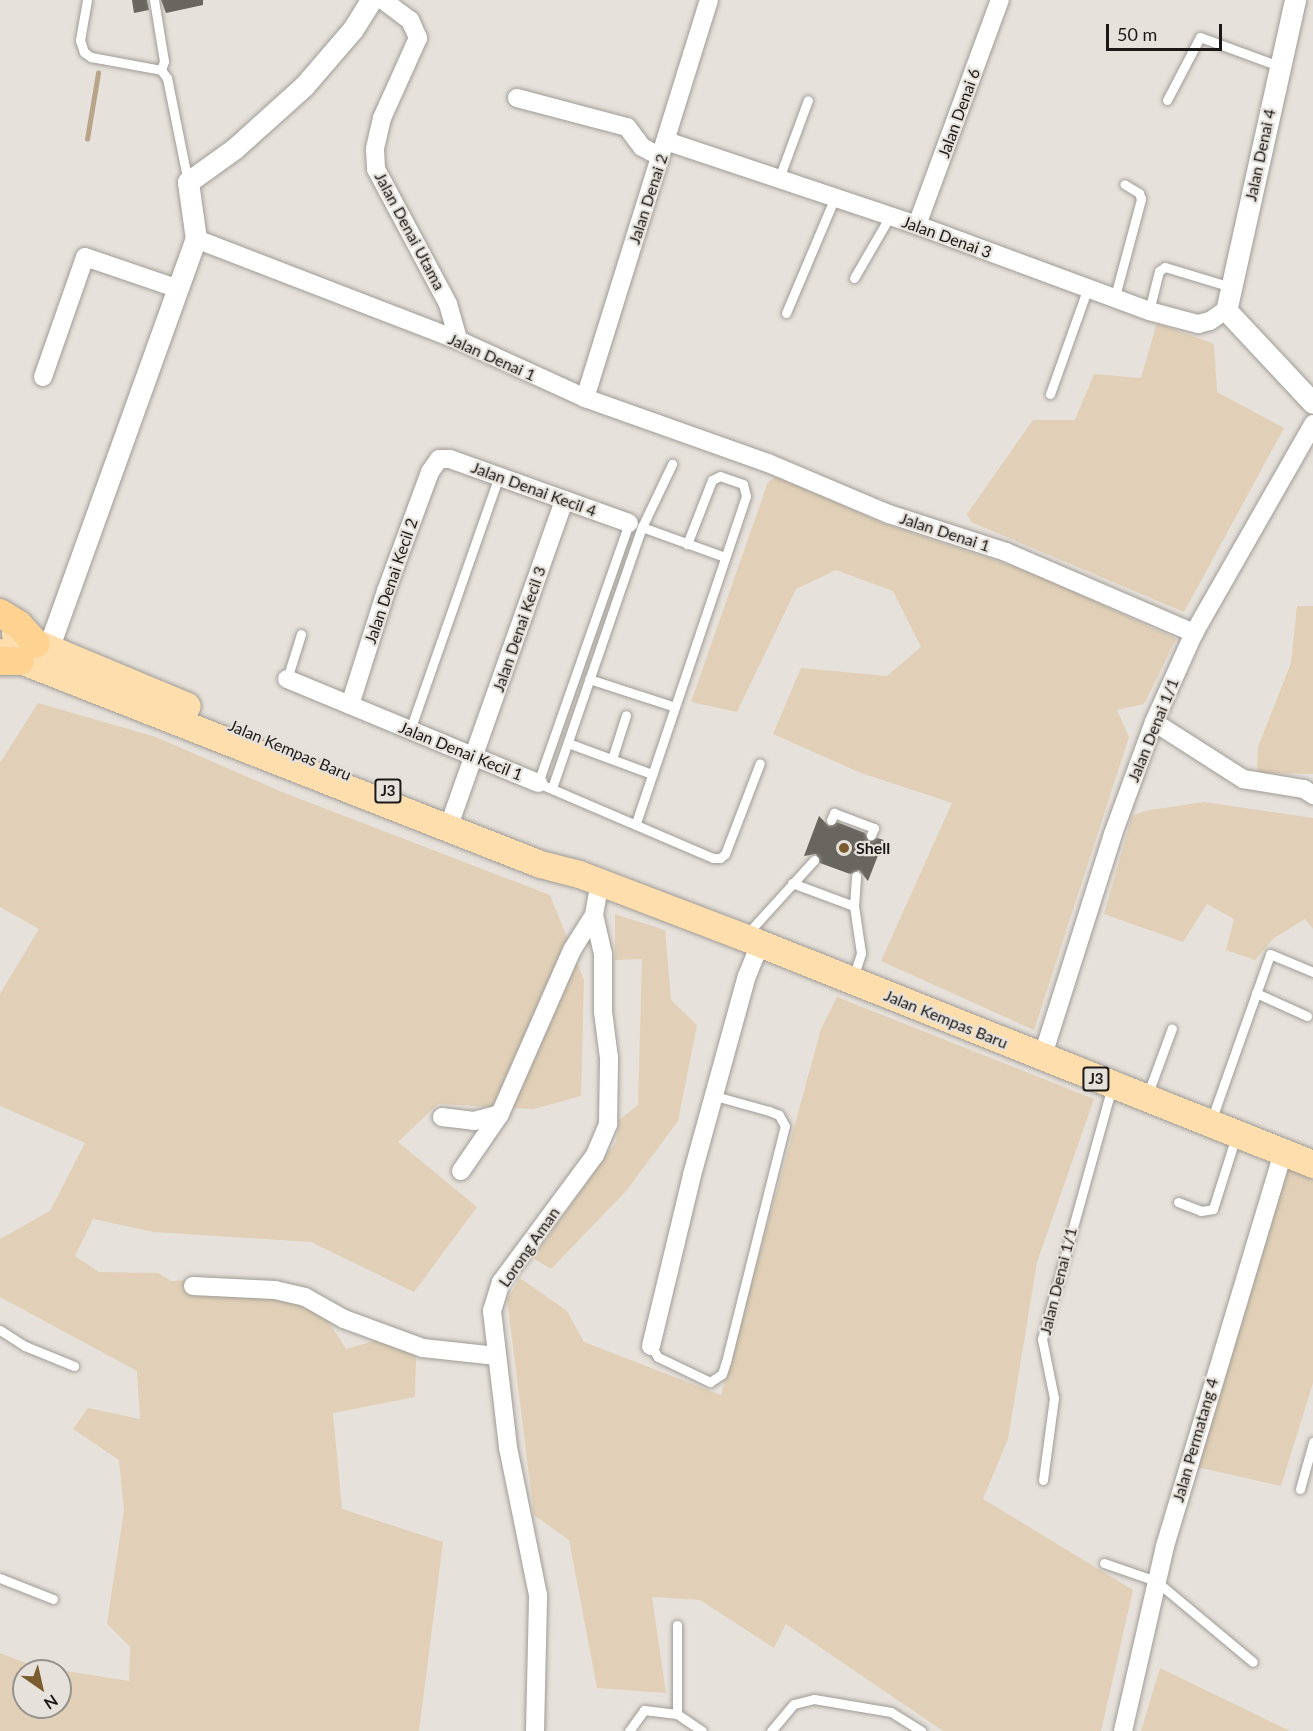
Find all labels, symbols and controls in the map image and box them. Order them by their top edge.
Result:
scale bar [1109,12,1224,50]
text: 50 m [1117,23,1157,45]
street label: Jalan Denai 6 [934,66,984,160]
street label: Jalan Denai 4 [1241,107,1279,203]
street label: Jalan Denai 2 [624,151,672,247]
street label: Jalan Denai Utama [371,169,449,293]
street label: Jalan Denai 3 [900,212,994,262]
street label: Jalan Denai 1 [445,329,539,385]
street label: Jalan Denai Kecil 4 [469,457,599,521]
street label: Jalan Denai 1 [897,508,993,556]
street label: Jalan Denai Kecil 2 [361,516,421,646]
street label: Jalan Denai Kecil 3 [489,564,549,694]
street label: Jalan Denai 1/1 [1123,675,1183,785]
street label: Jalan Kempas Baru [226,715,354,785]
street label: Jalan Denai Kecil 1 [396,717,526,785]
road number: J3 [373,779,403,803]
place label: Shell [856,838,890,858]
marker: Shell [837,841,851,855]
street label: Jalan Kempas Baru [881,985,1011,1053]
road number: J3 [1081,1067,1111,1091]
street label: Lorong Aman [494,1203,564,1291]
street label: Jalan Denai 1/1 [1035,1225,1081,1337]
street label: Jalan Permatang 4 [1168,1376,1222,1504]
north arrow [12,1659,72,1719]
text: N [41,1691,62,1714]

